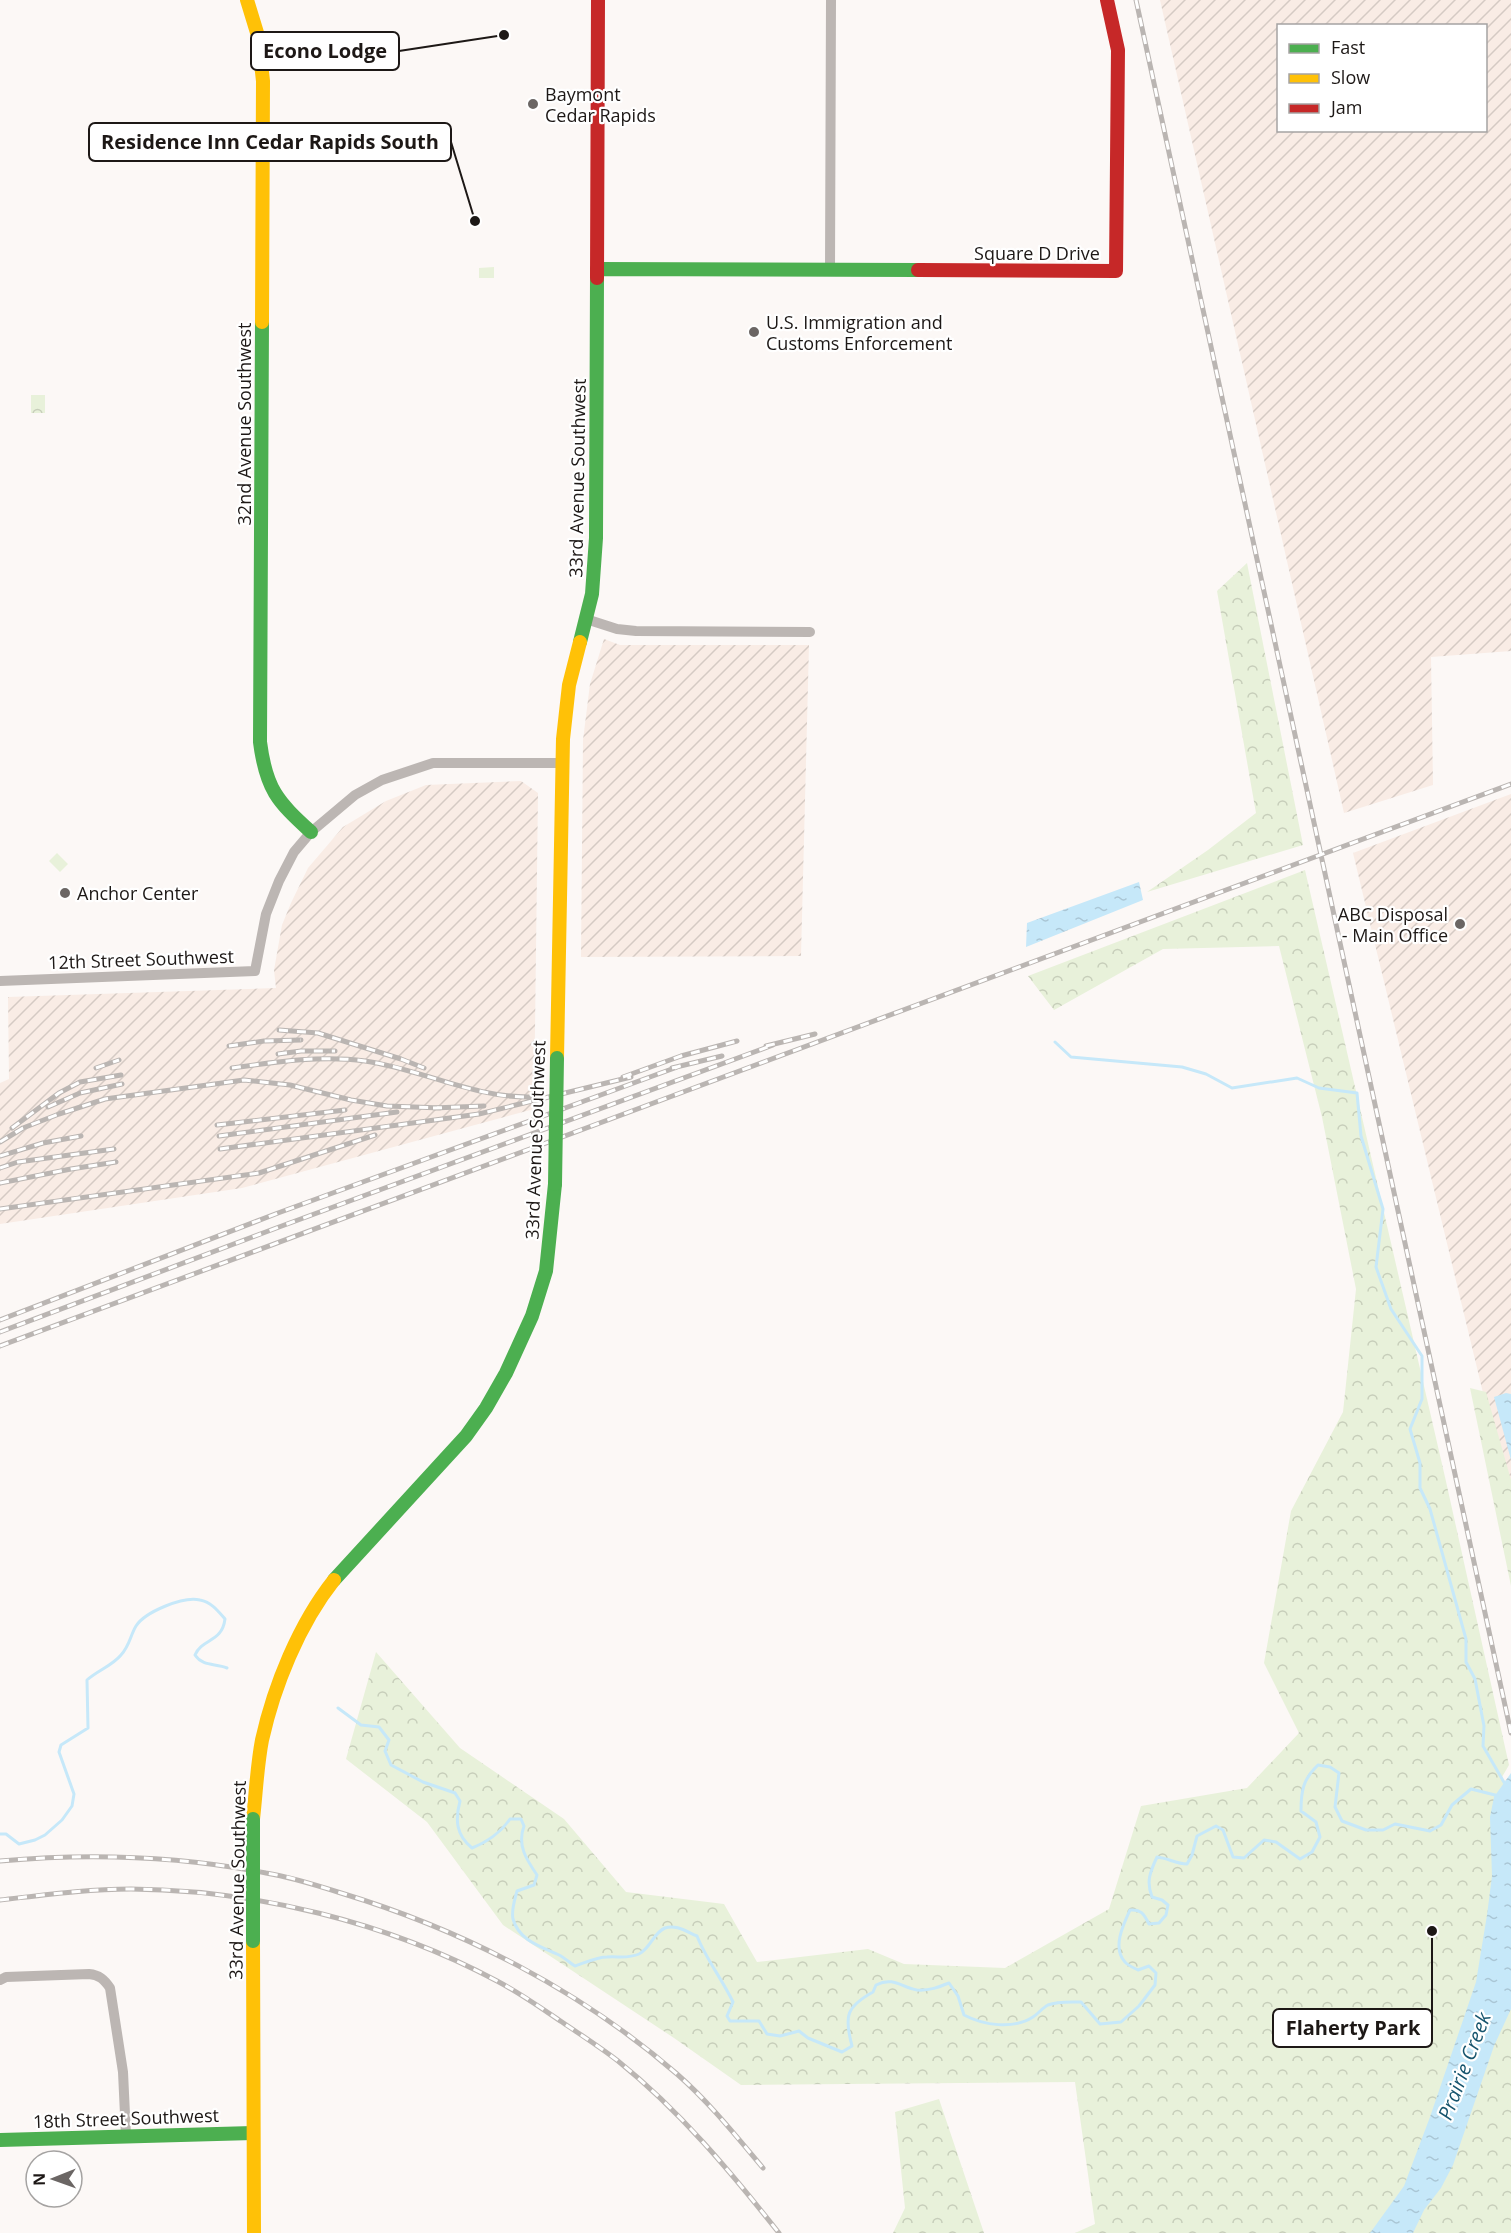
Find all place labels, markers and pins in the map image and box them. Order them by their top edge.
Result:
callout: Econo Lodge [251,32,399,70]
place label: Baymont Cedar Rapids [545,82,656,127]
marker: Baymont Cedar Rapids [526,97,540,111]
callout: Residence Inn Cedar Rapids South [89,123,451,161]
place label: U.S. Immigration and Customs Enforcement [766,310,952,355]
marker: U.S. Immigration and Customs Enforcement [747,325,761,339]
place label: Anchor Center [77,881,199,905]
marker: Anchor Center [58,886,72,900]
place label: ABC Disposal - Main Office [1338,902,1448,947]
marker: ABC Disposal - Main Office [1453,917,1467,931]
callout: Flaherty Park [1273,2009,1432,2047]

